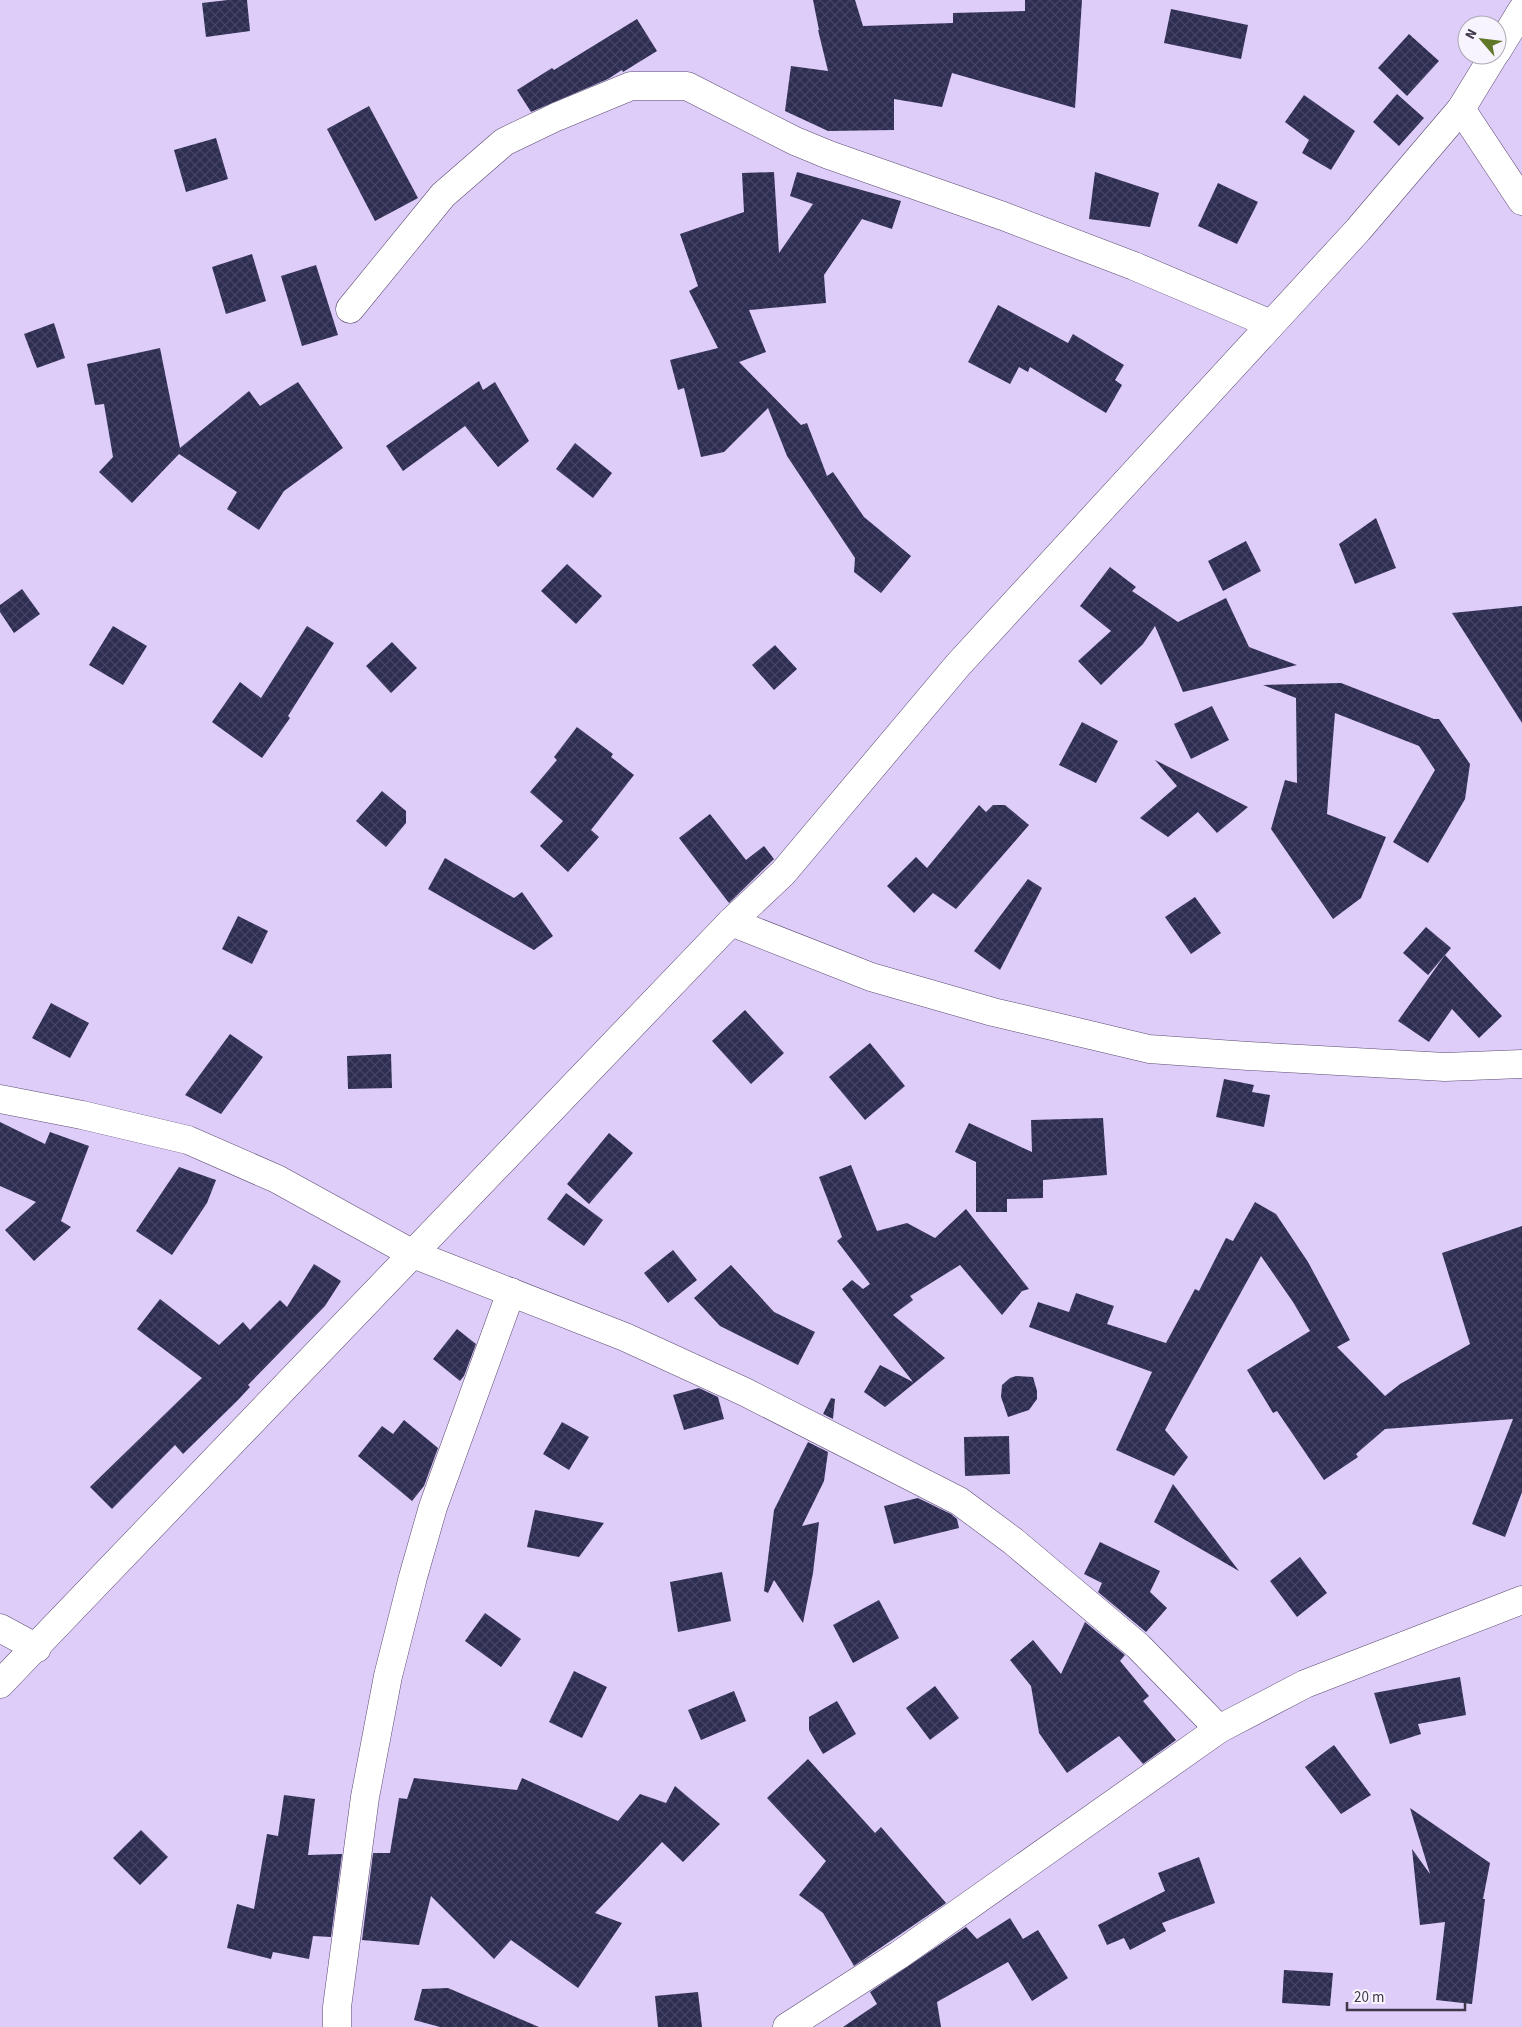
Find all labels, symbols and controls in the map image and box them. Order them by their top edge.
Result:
north arrow [1457,15,1507,65]
text: N [1460,26,1482,43]
scale bar [1347,1980,1464,2012]
text: 20 m [1354,1987,1384,2008]

